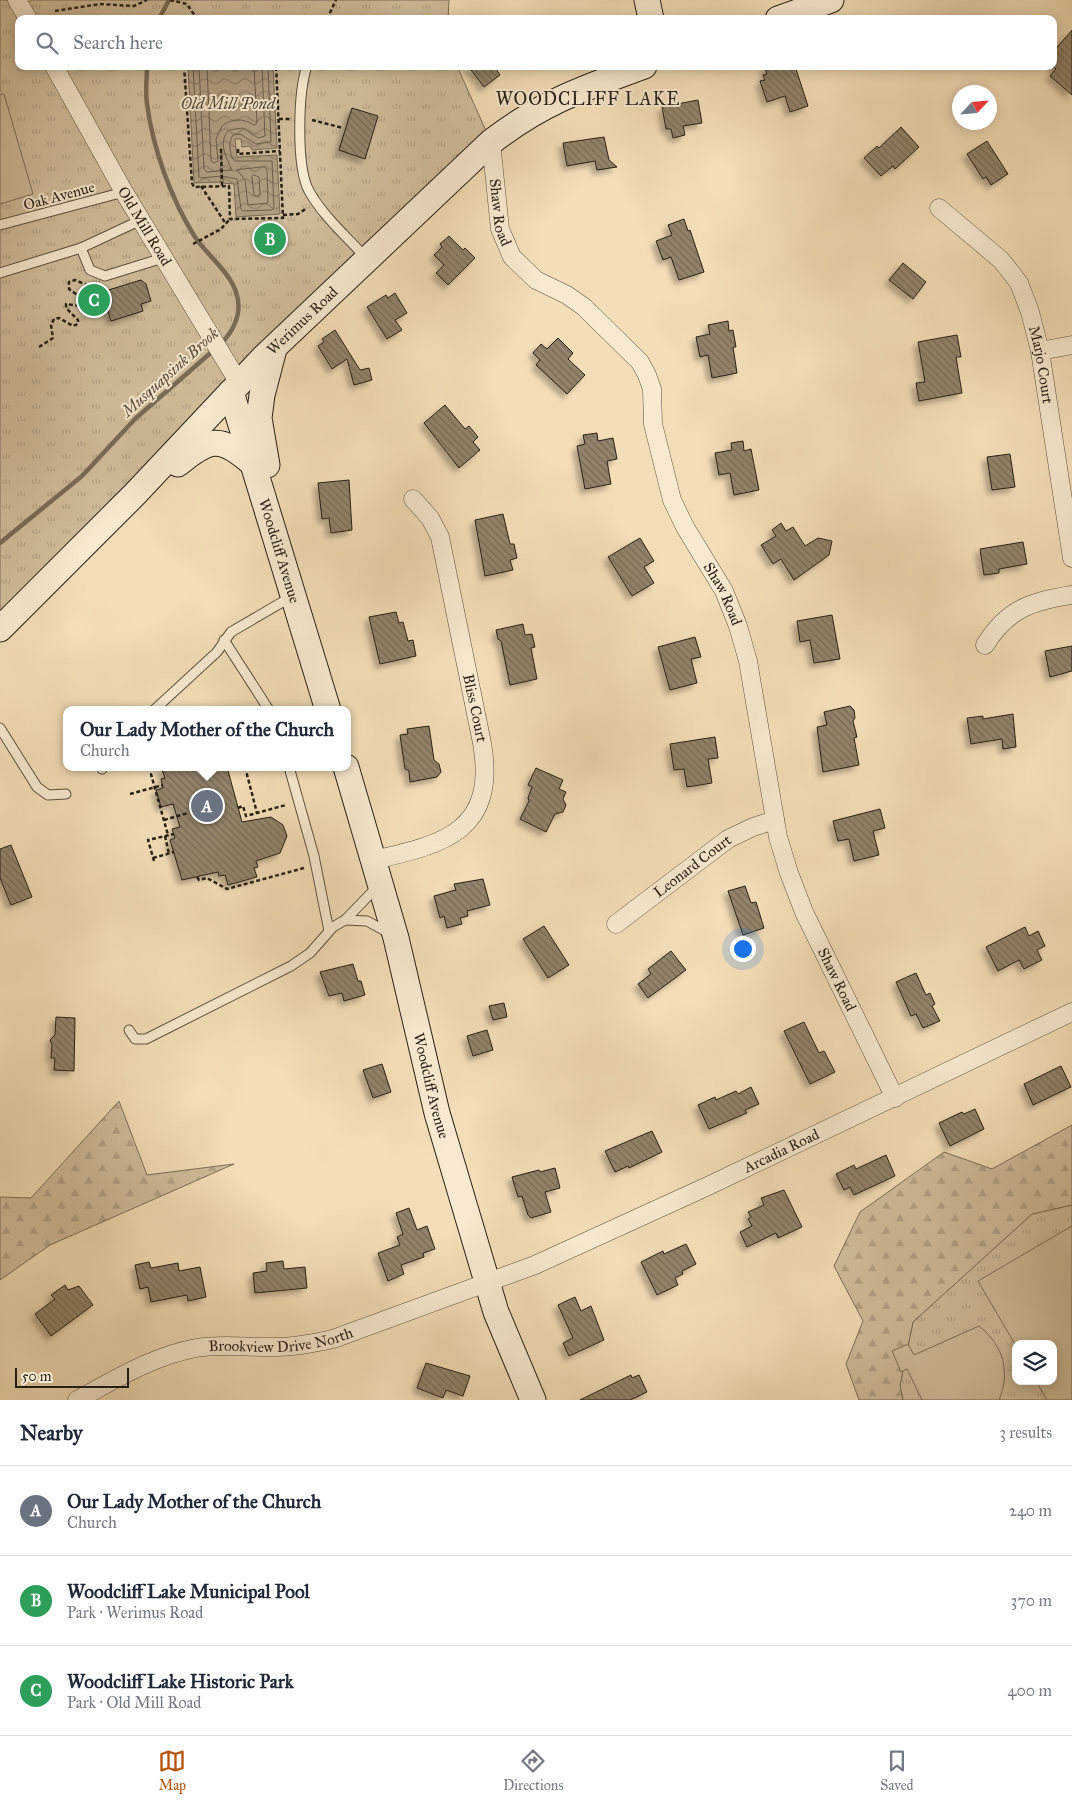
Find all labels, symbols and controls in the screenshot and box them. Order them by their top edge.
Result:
search box [15,15,1057,70]
icon: search [33,29,61,57]
text: Search here [73,31,163,54]
north arrow [952,85,997,130]
district label: WOODCLIFF LAKE [496,88,680,110]
water label: Old Mill Pond [181,94,277,113]
street label: Oak Avenue [21,178,97,214]
street label: Shaw Road [486,178,515,249]
street label: Old Mill Road [114,183,176,269]
pin: B [254,220,286,258]
pin: C [78,281,110,319]
street label: Werimus Road [263,283,342,358]
water label: Musquapsink Brook [116,324,223,423]
street label: Marjo Court [1025,324,1057,405]
street label: Woodcliff Avenue [255,496,304,605]
street label: Shaw Road [700,559,746,629]
street label: Bliss Court [459,672,491,744]
popup [63,706,351,771]
text: Our Lady Mother of the Church [80,718,334,741]
text: Church [80,741,130,760]
pin: A [191,787,223,825]
street label: Leonard Court [650,830,735,901]
your location [730,936,756,962]
street label: Shaw Road [814,945,860,1015]
street label: Woodcliff Avenue [410,1031,453,1141]
street label: Arcadia Road [740,1125,823,1177]
street label: Brookview Drive North [208,1323,356,1356]
map controls [1012,1340,1057,1385]
button: layers [1012,1340,1057,1385]
scale bar [15,1365,129,1388]
text: 50 m [22,1368,51,1385]
text: Nearby [20,1420,83,1446]
text: 3 results [999,1423,1052,1442]
text: Our Lady Mother of the Church [67,1490,321,1513]
text: A [31,1501,41,1520]
text: 240 m [1009,1501,1052,1520]
text: Church [67,1513,117,1532]
text: Woodcliff Lake Municipal Pool [67,1580,310,1603]
text: B [31,1591,41,1610]
text: 370 m [1011,1591,1052,1610]
text: Park · Werimus Road [67,1603,203,1622]
text: Woodcliff Lake Historic Park [67,1670,294,1693]
text: C [31,1681,41,1700]
text: 400 m [1008,1681,1052,1700]
text: Park · Old Mill Road [67,1693,201,1712]
tab: Map [158,1747,186,1794]
tab: Directions [503,1747,564,1794]
tab: Saved [880,1747,914,1794]

